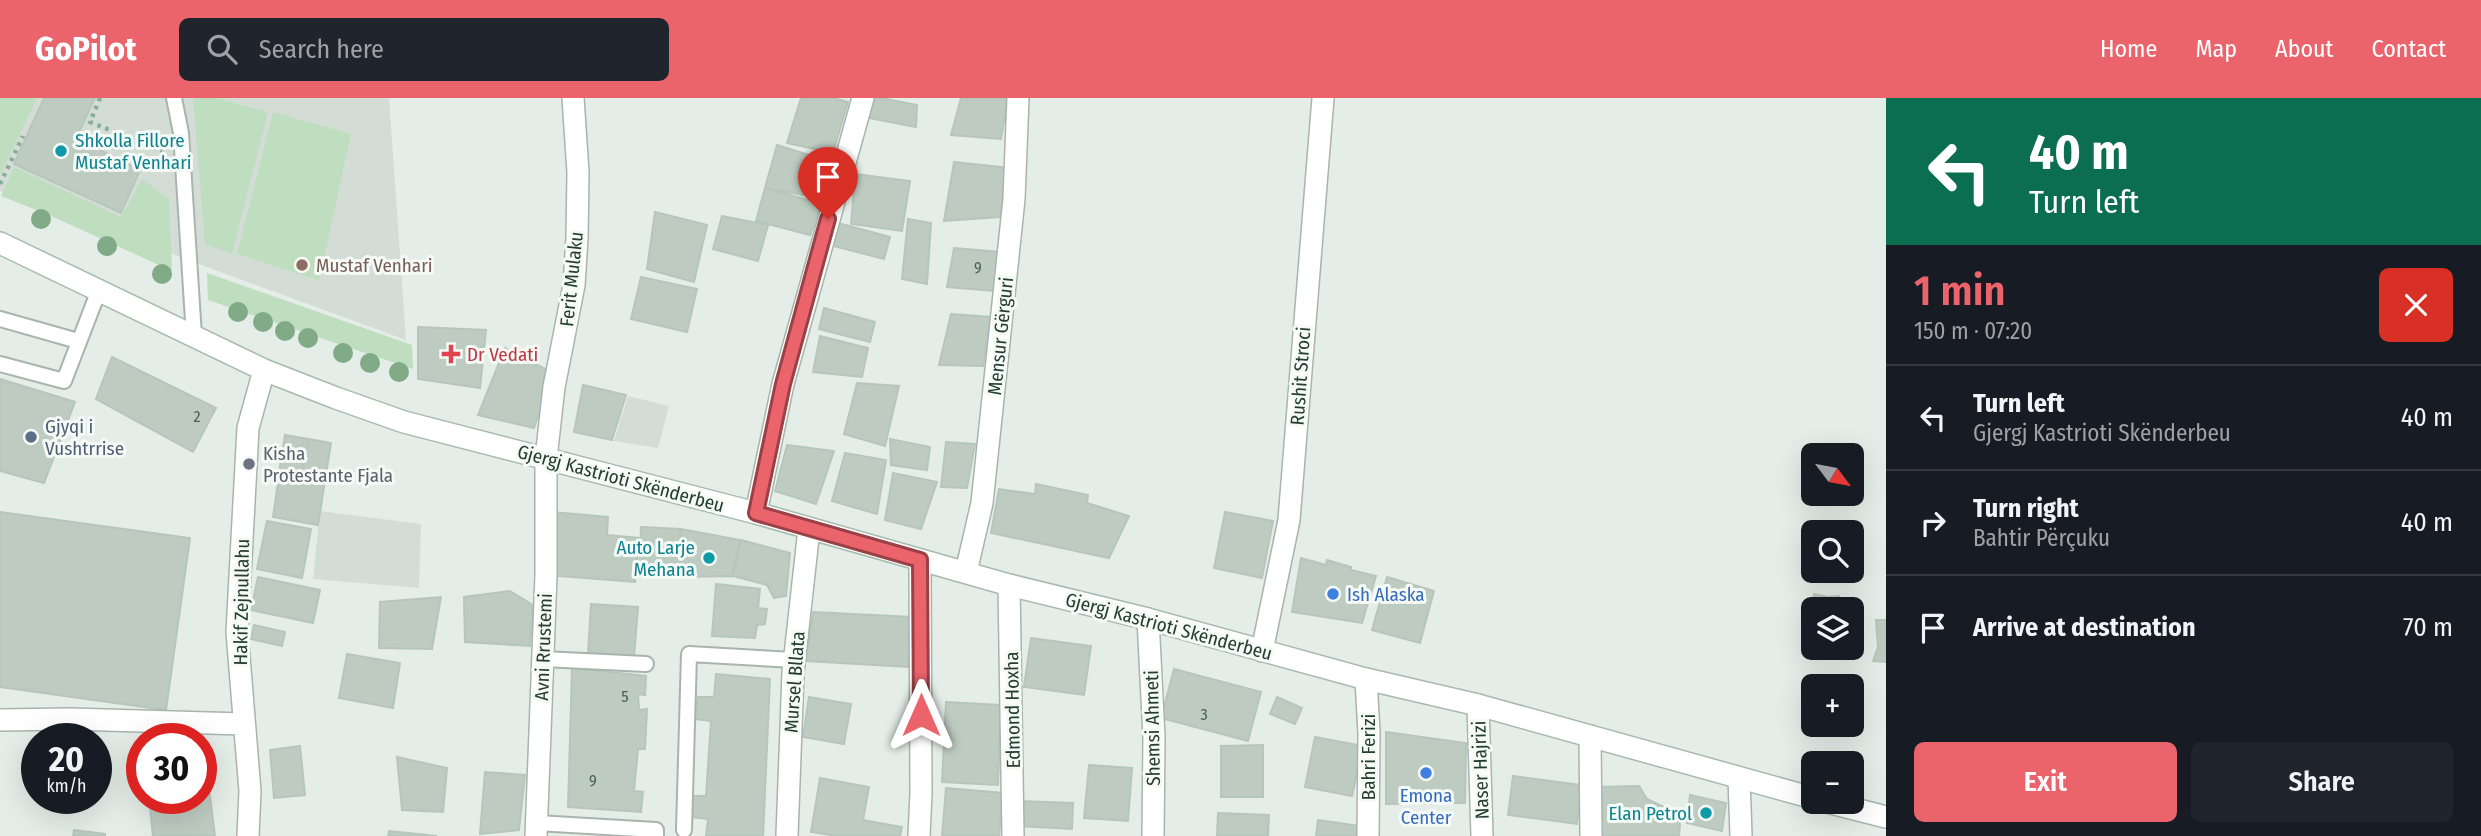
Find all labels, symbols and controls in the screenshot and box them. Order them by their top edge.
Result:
search box [179,18,669,81]
text: GoPilot [35,29,137,69]
icon: search [203,30,241,68]
text: Search here [259,34,384,65]
text: Home [2100,35,2157,63]
text: Map [2195,35,2237,63]
text: About [2275,35,2333,63]
text: Contact [2371,35,2446,63]
text: 40 m [2029,123,2129,182]
icon: left [1914,126,2005,217]
place label: Shkolla Fillore Mustaf Venhari [75,129,192,174]
marker: Shkolla Fillore Mustaf Venhari [53,143,69,159]
pin [798,147,858,219]
icon: arrive [809,158,847,196]
text: Turn left [2029,183,2139,221]
street label: Ferit Mulaku [555,230,588,328]
place label: Mustaf Venhari [316,254,433,277]
marker: Mustaf Venhari [294,257,310,273]
house number: 9 [974,258,982,277]
text: 1 min [1914,266,2005,316]
button: close [2379,268,2453,342]
street label: Mensur Gërguri [983,276,1018,396]
text: 150 m · 07:20 [1914,317,2032,345]
street label: Rushit Stroci [1286,326,1315,426]
place label: Dr Vedati [467,343,538,366]
marker: Dr Vedati [441,344,461,364]
text: Turn left [1973,388,2065,419]
icon: left [1914,399,1952,437]
text: 40 m [2401,402,2453,433]
house number: 2 [193,407,201,426]
place label: Gjyqi i Vushtrrise [45,415,124,460]
text: Gjergj Kastrioti Skënderbeu [1973,419,2231,447]
marker: Gjyqi i Vushtrrise [23,429,39,445]
street label: Gjergj Kastrioti Skënderbeu [515,440,727,517]
place label: Kisha Protestante Fjala [263,442,393,487]
north arrow [1801,443,1864,506]
map controls [1801,443,1864,814]
marker: Kisha Protestante Fjala [241,456,257,472]
text: Turn right [1973,493,2079,524]
icon: right [1914,504,1952,542]
text: 40 m [2401,507,2453,538]
button: search [1801,520,1864,583]
text: Bahtir Përçuku [1973,524,2110,552]
place label: Auto Larje Mehana [616,536,695,581]
street label: Hakif Zejnullahu [229,539,254,666]
marker: Auto Larje Mehana [701,550,717,566]
place label: Ish Alaska [1347,583,1425,606]
marker: Ish Alaska [1325,586,1341,602]
street label: Gjergj Kastrioti Skënderbeu [1063,588,1275,665]
street label: Avni Rrustemi [530,593,557,701]
button: layers [1801,597,1864,660]
icon: arrive [1914,609,1952,647]
text: Arrive at destination [1973,612,2196,643]
text: 70 m [2403,612,2453,643]
street label: Mursel Bllata [779,630,810,734]
street label: Edmond Hoxha [1000,651,1025,769]
street label: Shemsi Ahmeti [1140,670,1165,786]
button: + [1801,674,1864,737]
position arrow [884,678,958,752]
house number: 5 [621,687,629,706]
house number: 3 [1200,705,1208,724]
street label: Bahri Ferizi [1357,714,1380,800]
street label: Naser Hajrizi [1467,720,1494,820]
speed limit sign: 30 [126,723,217,814]
text: 20 [49,738,84,780]
button: Exit [1914,742,2177,822]
button: Share [2191,742,2453,822]
button: − [1801,751,1864,814]
marker: Emona Center [1418,765,1434,781]
house number: 9 [589,771,597,790]
text: km/h [46,775,87,797]
place label: Emona Center [1400,784,1452,829]
place label: Elan Petrol [1608,802,1692,825]
marker: Elan Petrol [1698,805,1714,821]

